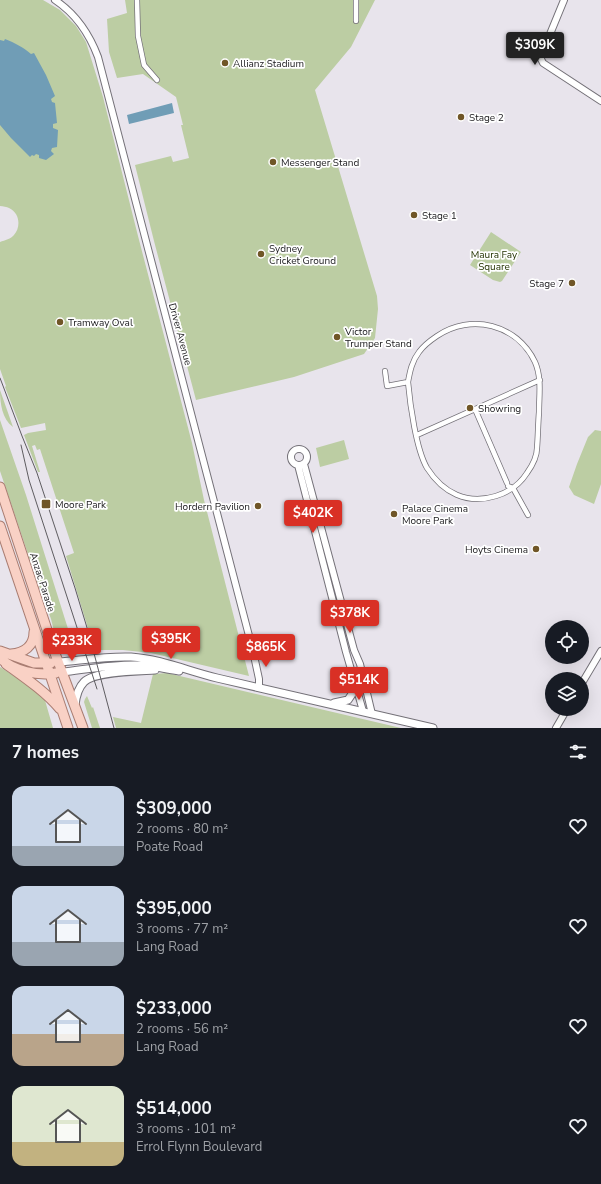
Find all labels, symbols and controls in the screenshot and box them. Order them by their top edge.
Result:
pin: $309K [507,32,563,66]
text: $309K [515,36,555,54]
place label: Allianz Stadium [233,57,304,71]
marker: Allianz Stadium [220,58,230,68]
place label: Stage 2 [469,111,504,125]
marker: Stage 2 [456,112,466,122]
place label: Messenger Stand [281,156,359,170]
marker: Messenger Stand [268,157,278,167]
place label: Stage 1 [422,209,457,223]
marker: Stage 1 [409,210,419,220]
place label: Sydney Cricket Ground [269,242,336,268]
park label: Maura Fay Square [471,248,518,274]
marker: Sydney Cricket Ground [256,249,266,259]
place label: Stage 7 [529,277,564,291]
marker: Stage 7 [567,278,577,288]
street label: Driver Avenue [165,302,195,367]
place label: Tramway Oval [68,316,133,330]
marker: Tramway Oval [55,317,65,327]
place label: Victor Trumper Stand [344,325,412,351]
marker: Victor Trumper Stand [332,332,342,342]
place label: Showring [478,402,521,416]
marker: Showring [465,403,475,413]
marker: Moore Park [40,498,52,510]
place label: Moore Park [55,498,107,512]
place label: Hordern Pavilion [175,500,250,514]
pin: $402K [285,500,341,534]
marker: Hordern Pavilion [253,501,263,511]
place label: Palace Cinema Moore Park [402,502,468,528]
text: $402K [293,504,333,522]
marker: Palace Cinema Moore Park [389,509,399,519]
place label: Hoyts Cinema [465,543,528,557]
marker: Hoyts Cinema [531,544,541,554]
street label: Anzac Parade [26,551,58,614]
pin: $378K [322,600,378,634]
text: $378K [330,604,370,622]
map controls [545,620,589,716]
button: locate [545,620,589,664]
pin: $395K [143,626,199,660]
pin: $233K [44,628,100,662]
text: $395K [151,630,191,648]
text: $233K [52,632,92,650]
pin: $865K [238,634,294,668]
text: $865K [246,638,286,656]
pin: $514K [331,667,387,701]
text: $514K [339,671,379,689]
button: layers [545,672,589,716]
text: 7 homes [12,741,79,764]
icon: filters [567,741,589,763]
text: $309,000 [136,797,212,820]
icon: home [44,802,92,850]
icon: heart [567,815,589,837]
text: 2 rooms · 80 m² [136,820,228,838]
text: Poate Road [136,838,203,856]
text: $395,000 [136,897,212,920]
icon: home [44,902,92,950]
icon: heart [567,915,589,937]
text: 3 rooms · 77 m² [136,920,228,938]
text: Lang Road [136,938,199,956]
text: $233,000 [136,997,212,1020]
icon: home [44,1002,92,1050]
icon: heart [567,1015,589,1037]
text: 2 rooms · 56 m² [136,1020,228,1038]
text: Lang Road [136,1038,199,1056]
text: $514,000 [136,1097,212,1120]
icon: home [44,1102,92,1150]
icon: heart [567,1115,589,1137]
text: 3 rooms · 101 m² [136,1120,236,1138]
text: Errol Flynn Boulevard [136,1138,262,1156]

